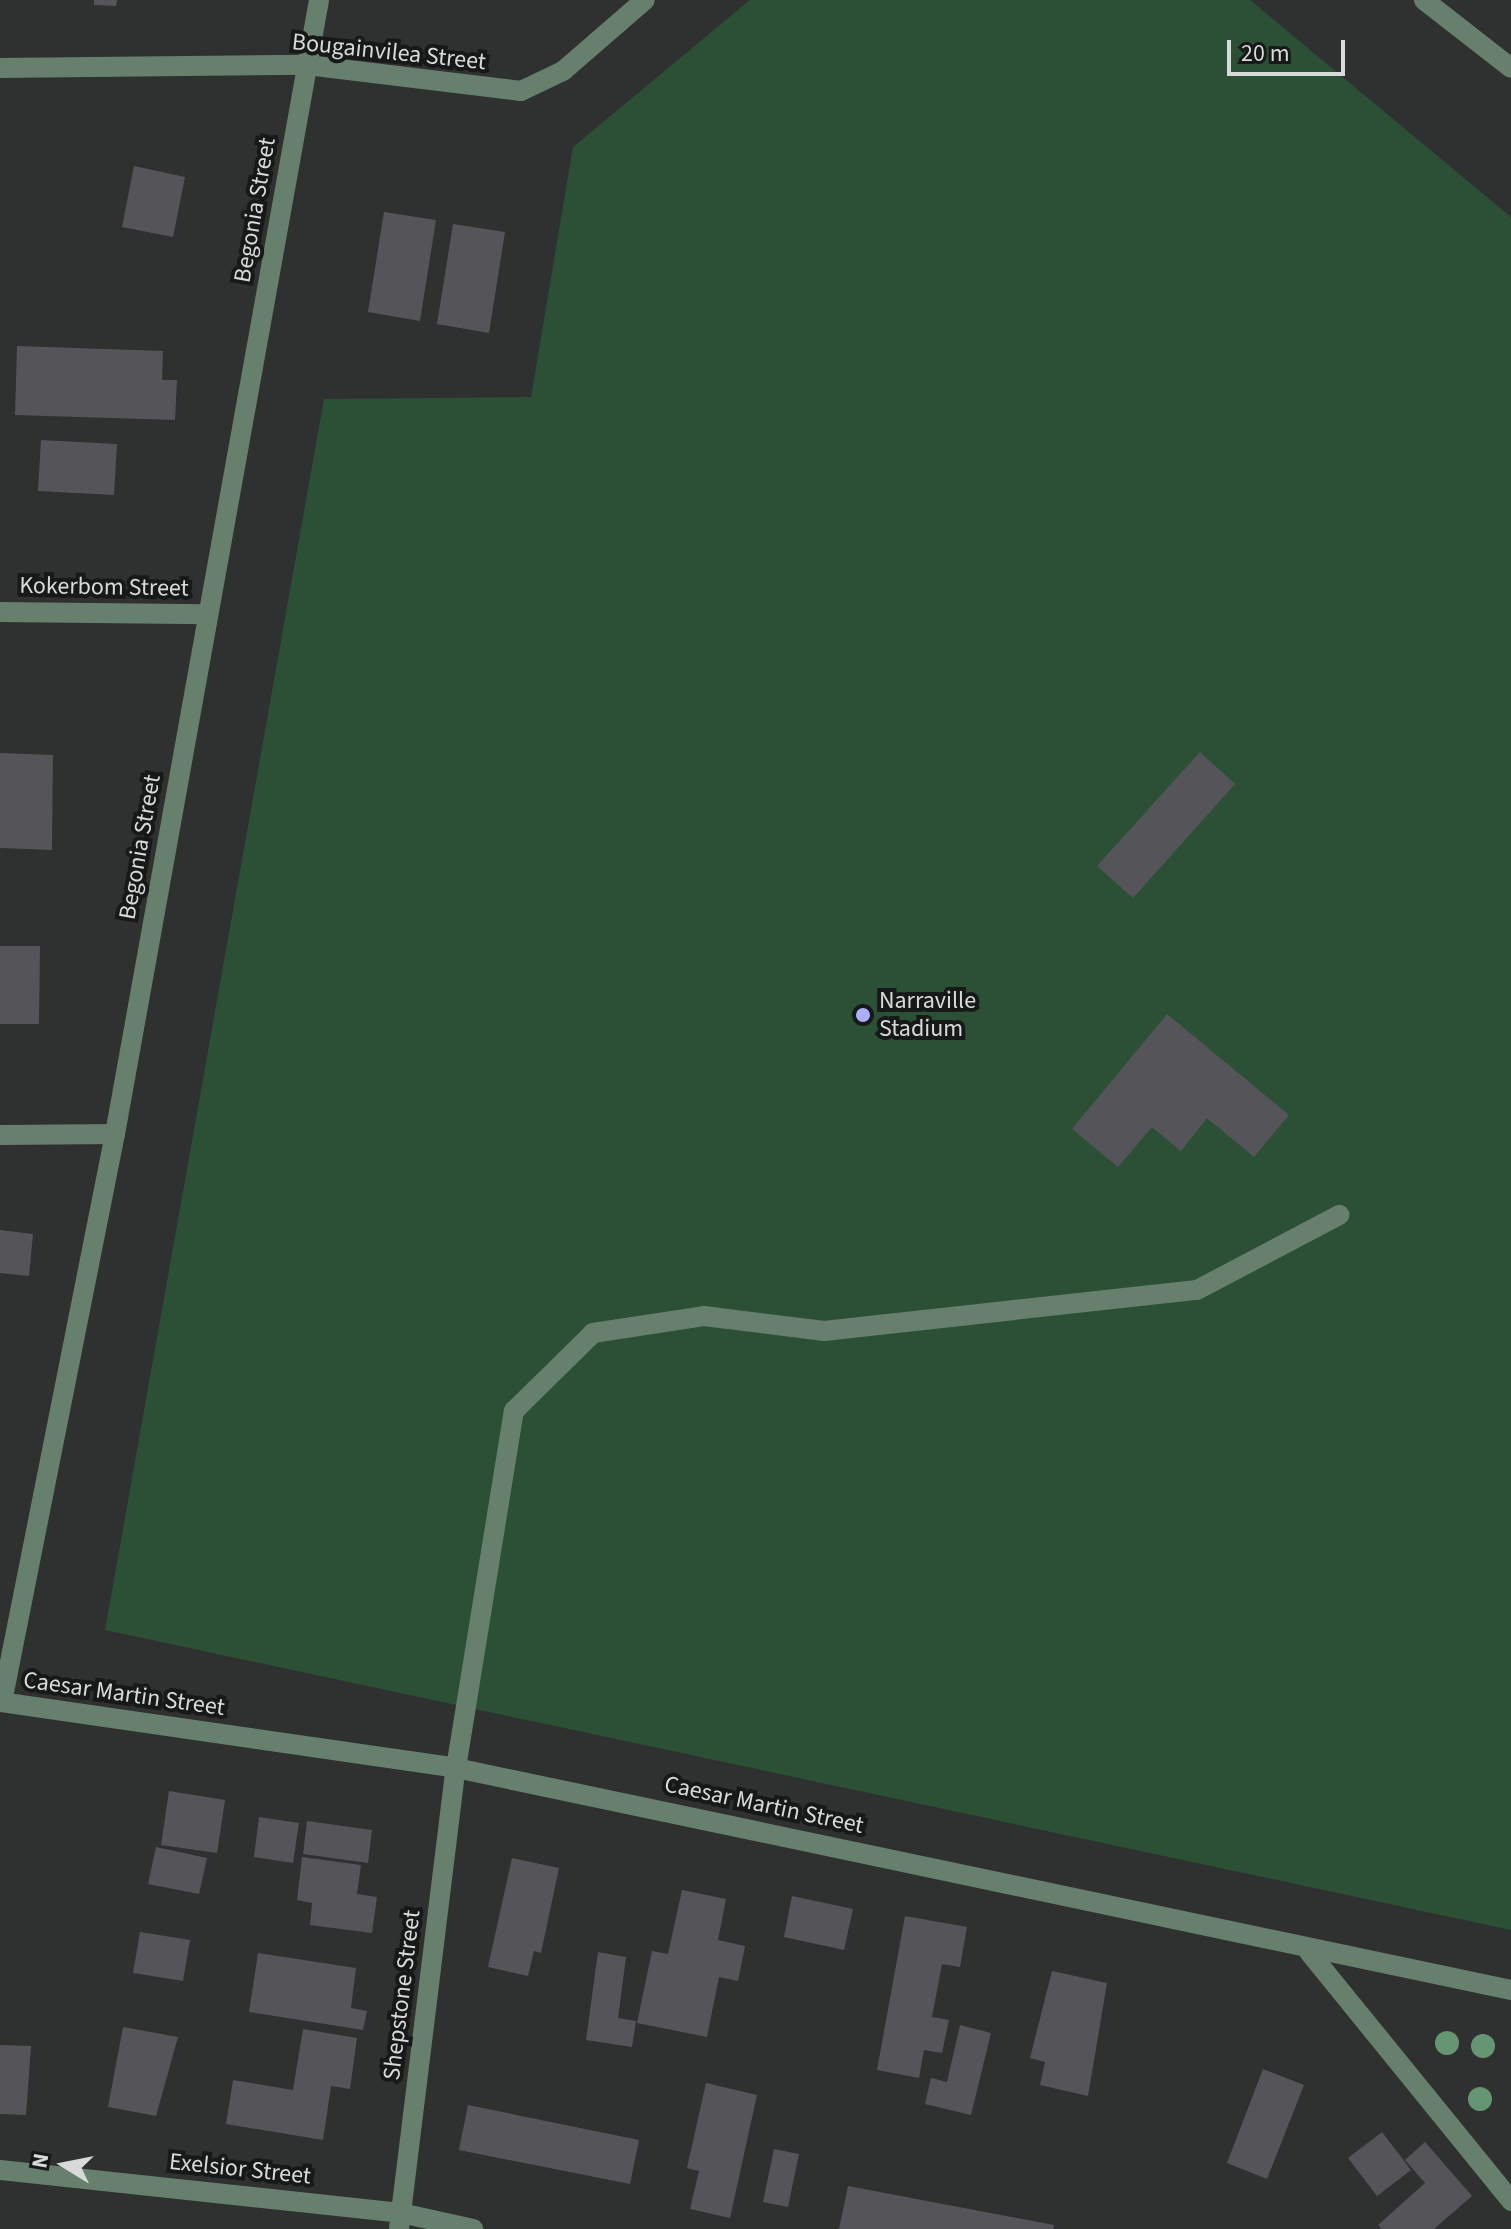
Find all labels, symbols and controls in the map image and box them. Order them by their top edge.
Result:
scale bar [1231,24,1349,74]
street label: Bougainvilea Street [291,27,487,77]
text: 20 m [1241,36,1290,71]
street label: Begonia Street [228,135,282,285]
street label: Kokerbom Street [19,571,189,603]
street label: Begonia Street [113,772,167,922]
place label: Narraville Stadium [879,987,976,1043]
marker: Narraville Stadium [854,1006,872,1024]
street label: Caesar Martin Street [22,1666,226,1722]
street label: Caesar Martin Street [662,1770,866,1840]
street label: Shepstone Street [377,1908,427,2082]
north arrow [24,2125,104,2205]
street label: Exelsior Street [168,2147,312,2191]
text: N [23,2151,57,2171]

